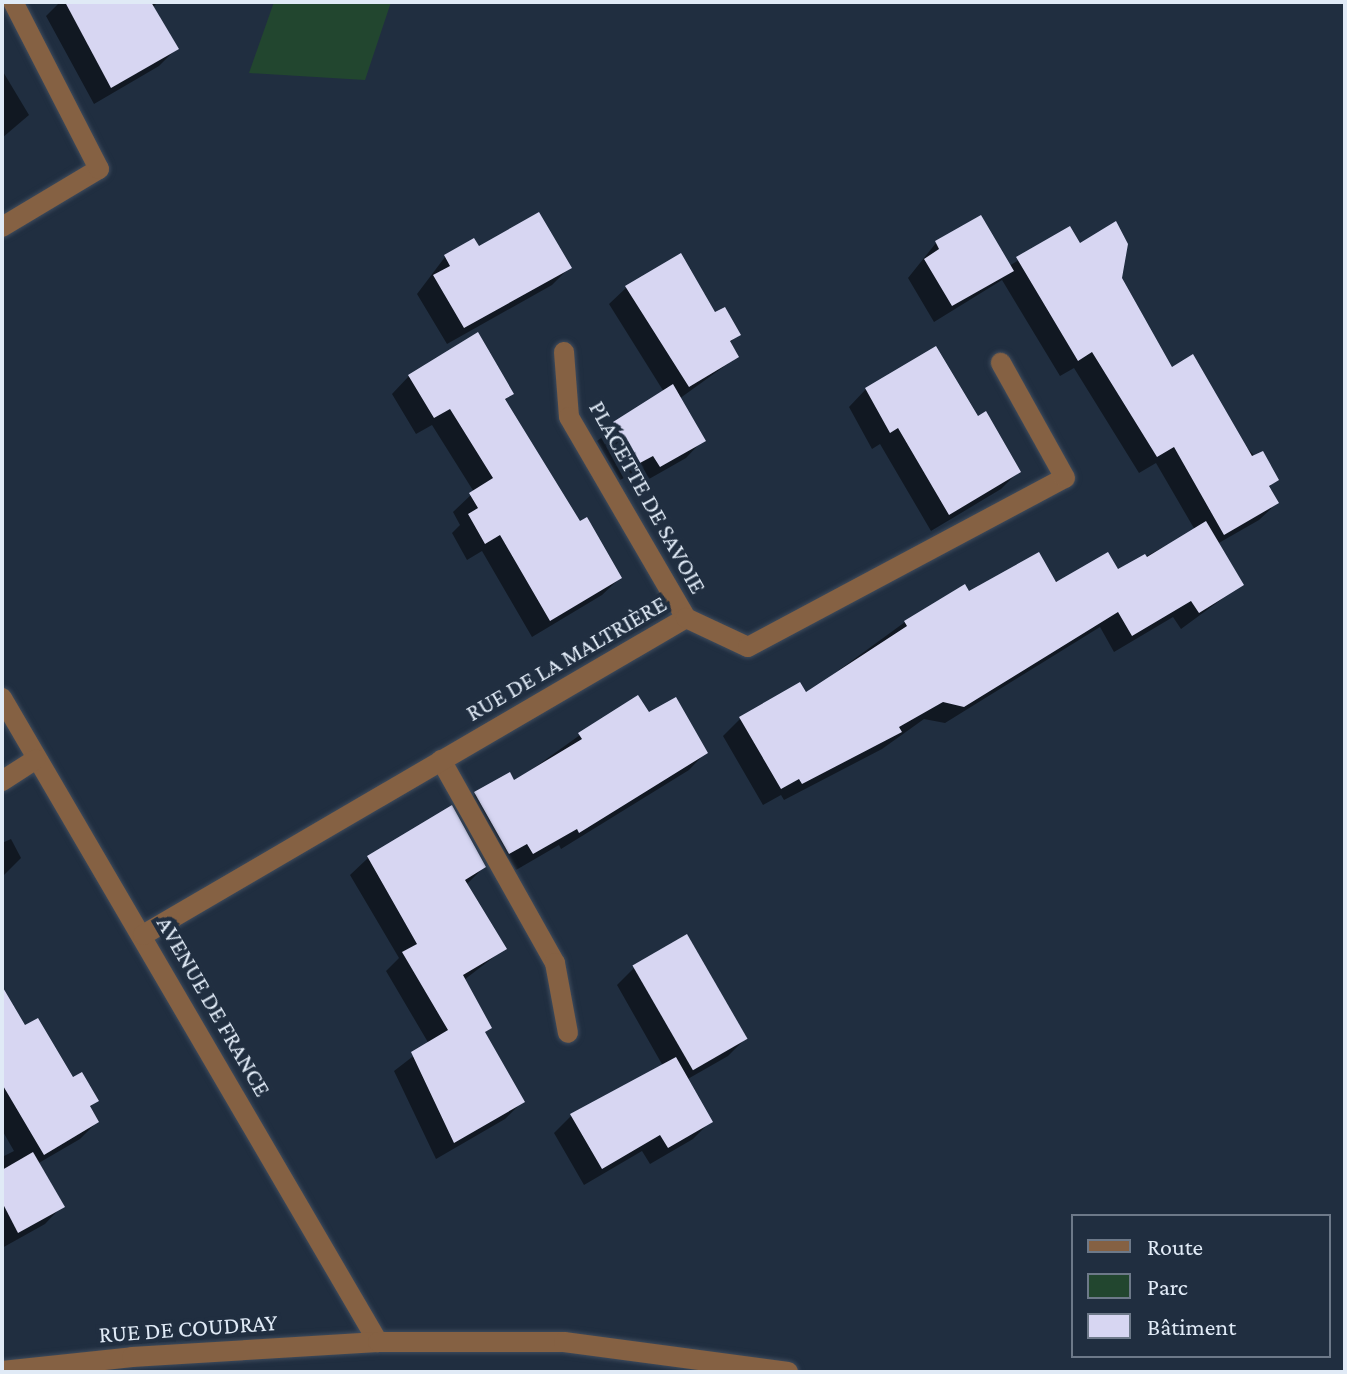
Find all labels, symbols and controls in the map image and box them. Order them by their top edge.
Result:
street label: PLACETTE DE SAVOIE [583,396,713,598]
street label: RUE DE LA MALTRIÈRE [461,589,671,727]
street label: AVENUE DE FRANCE [151,911,277,1101]
legend [1071,1214,1331,1358]
text: Route [1147,1233,1203,1260]
text: Parc [1147,1273,1188,1300]
street label: RUE DE COUDRAY [98,1307,278,1349]
text: Bâtiment [1147,1313,1236,1340]

